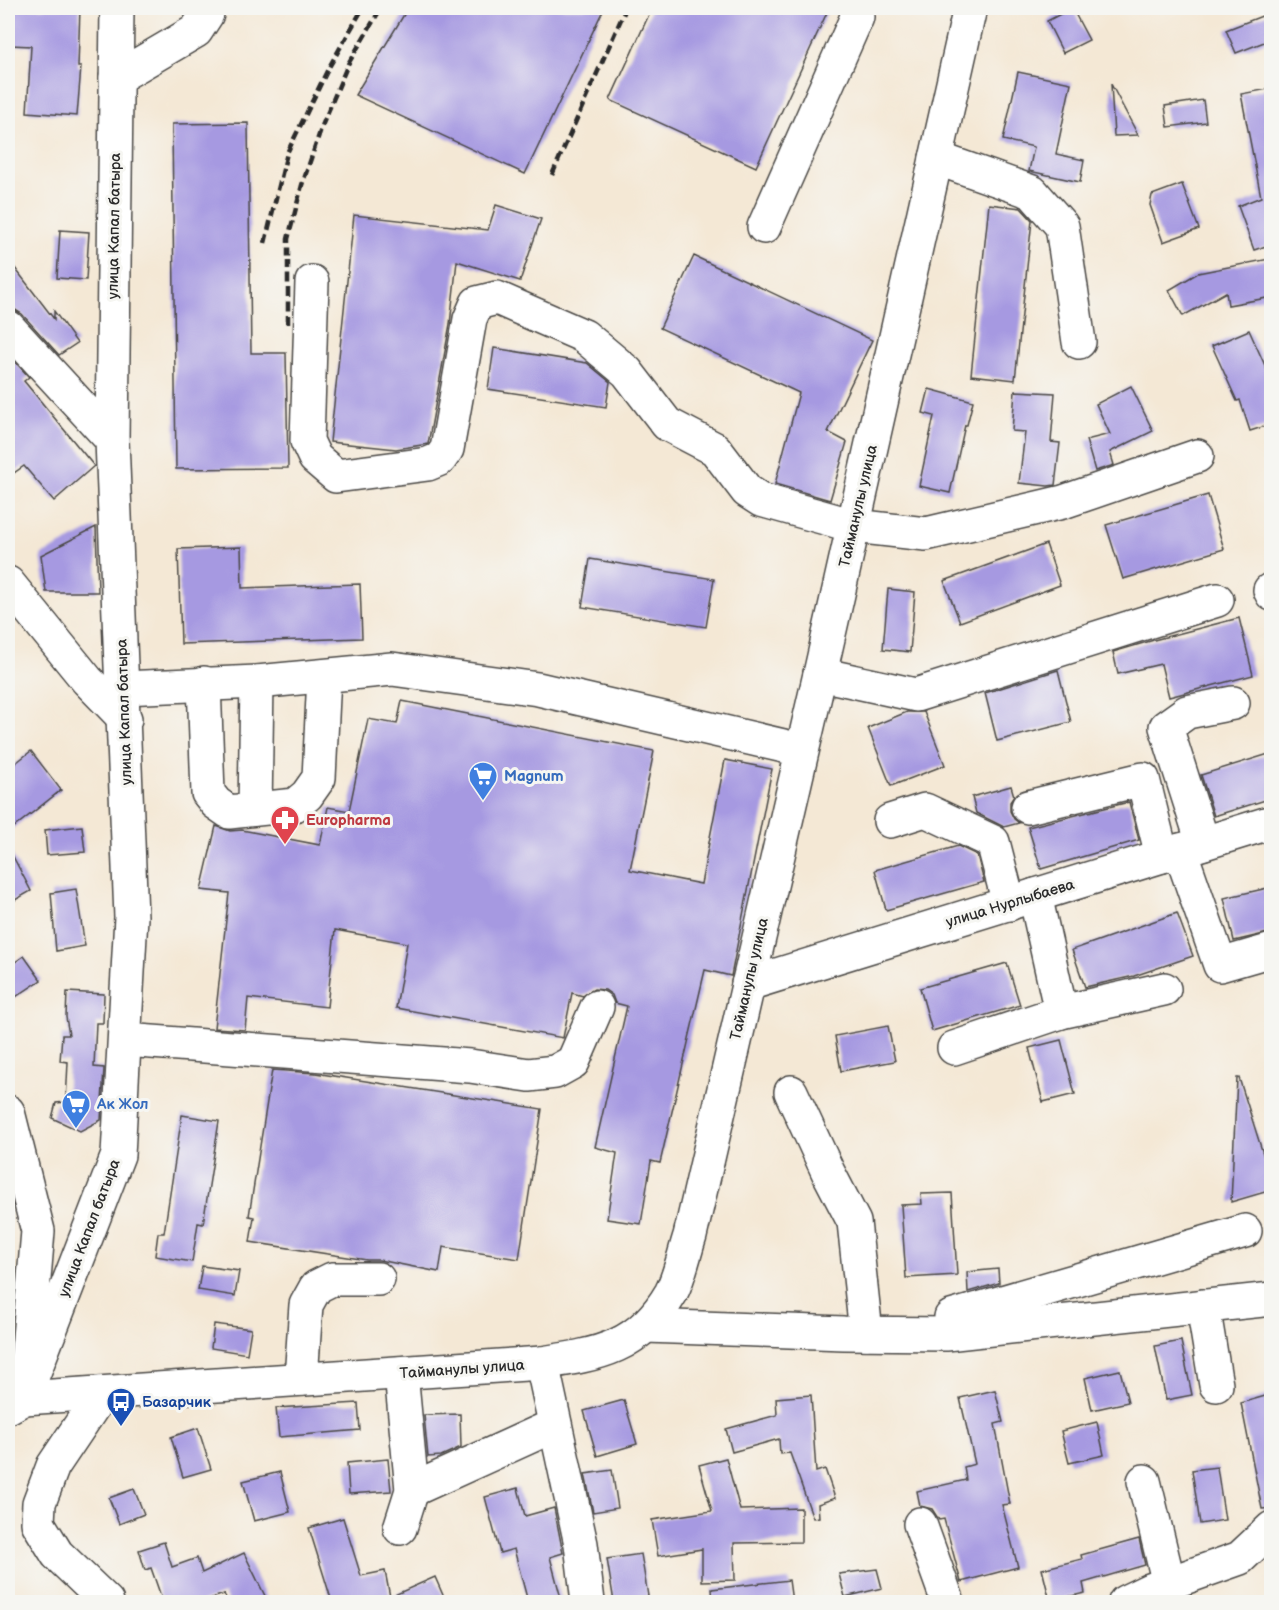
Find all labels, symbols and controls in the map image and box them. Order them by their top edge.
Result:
street label: улица Капал батыра [104,153,125,299]
street label: Тайманулы улица [835,443,882,569]
street label: улица Капал батыра [112,638,137,785]
supermarket icon: Magnum [467,760,499,802]
place label: Magnum [504,767,564,786]
pharmacy icon: Europharma [269,804,301,846]
place label: Europharma [306,811,391,830]
street label: улица Нурлыбаева [944,875,1077,932]
street label: Тайманулы улица [726,916,773,1042]
supermarket icon: Ак Жол [60,1088,92,1130]
place label: Ак Жол [96,1095,148,1114]
street label: улица Капал батыра [54,1156,125,1300]
street label: Тайманулы улица [399,1356,525,1383]
bus stop icon: Базарчик [105,1386,137,1428]
place label: Базарчик [142,1393,212,1412]

